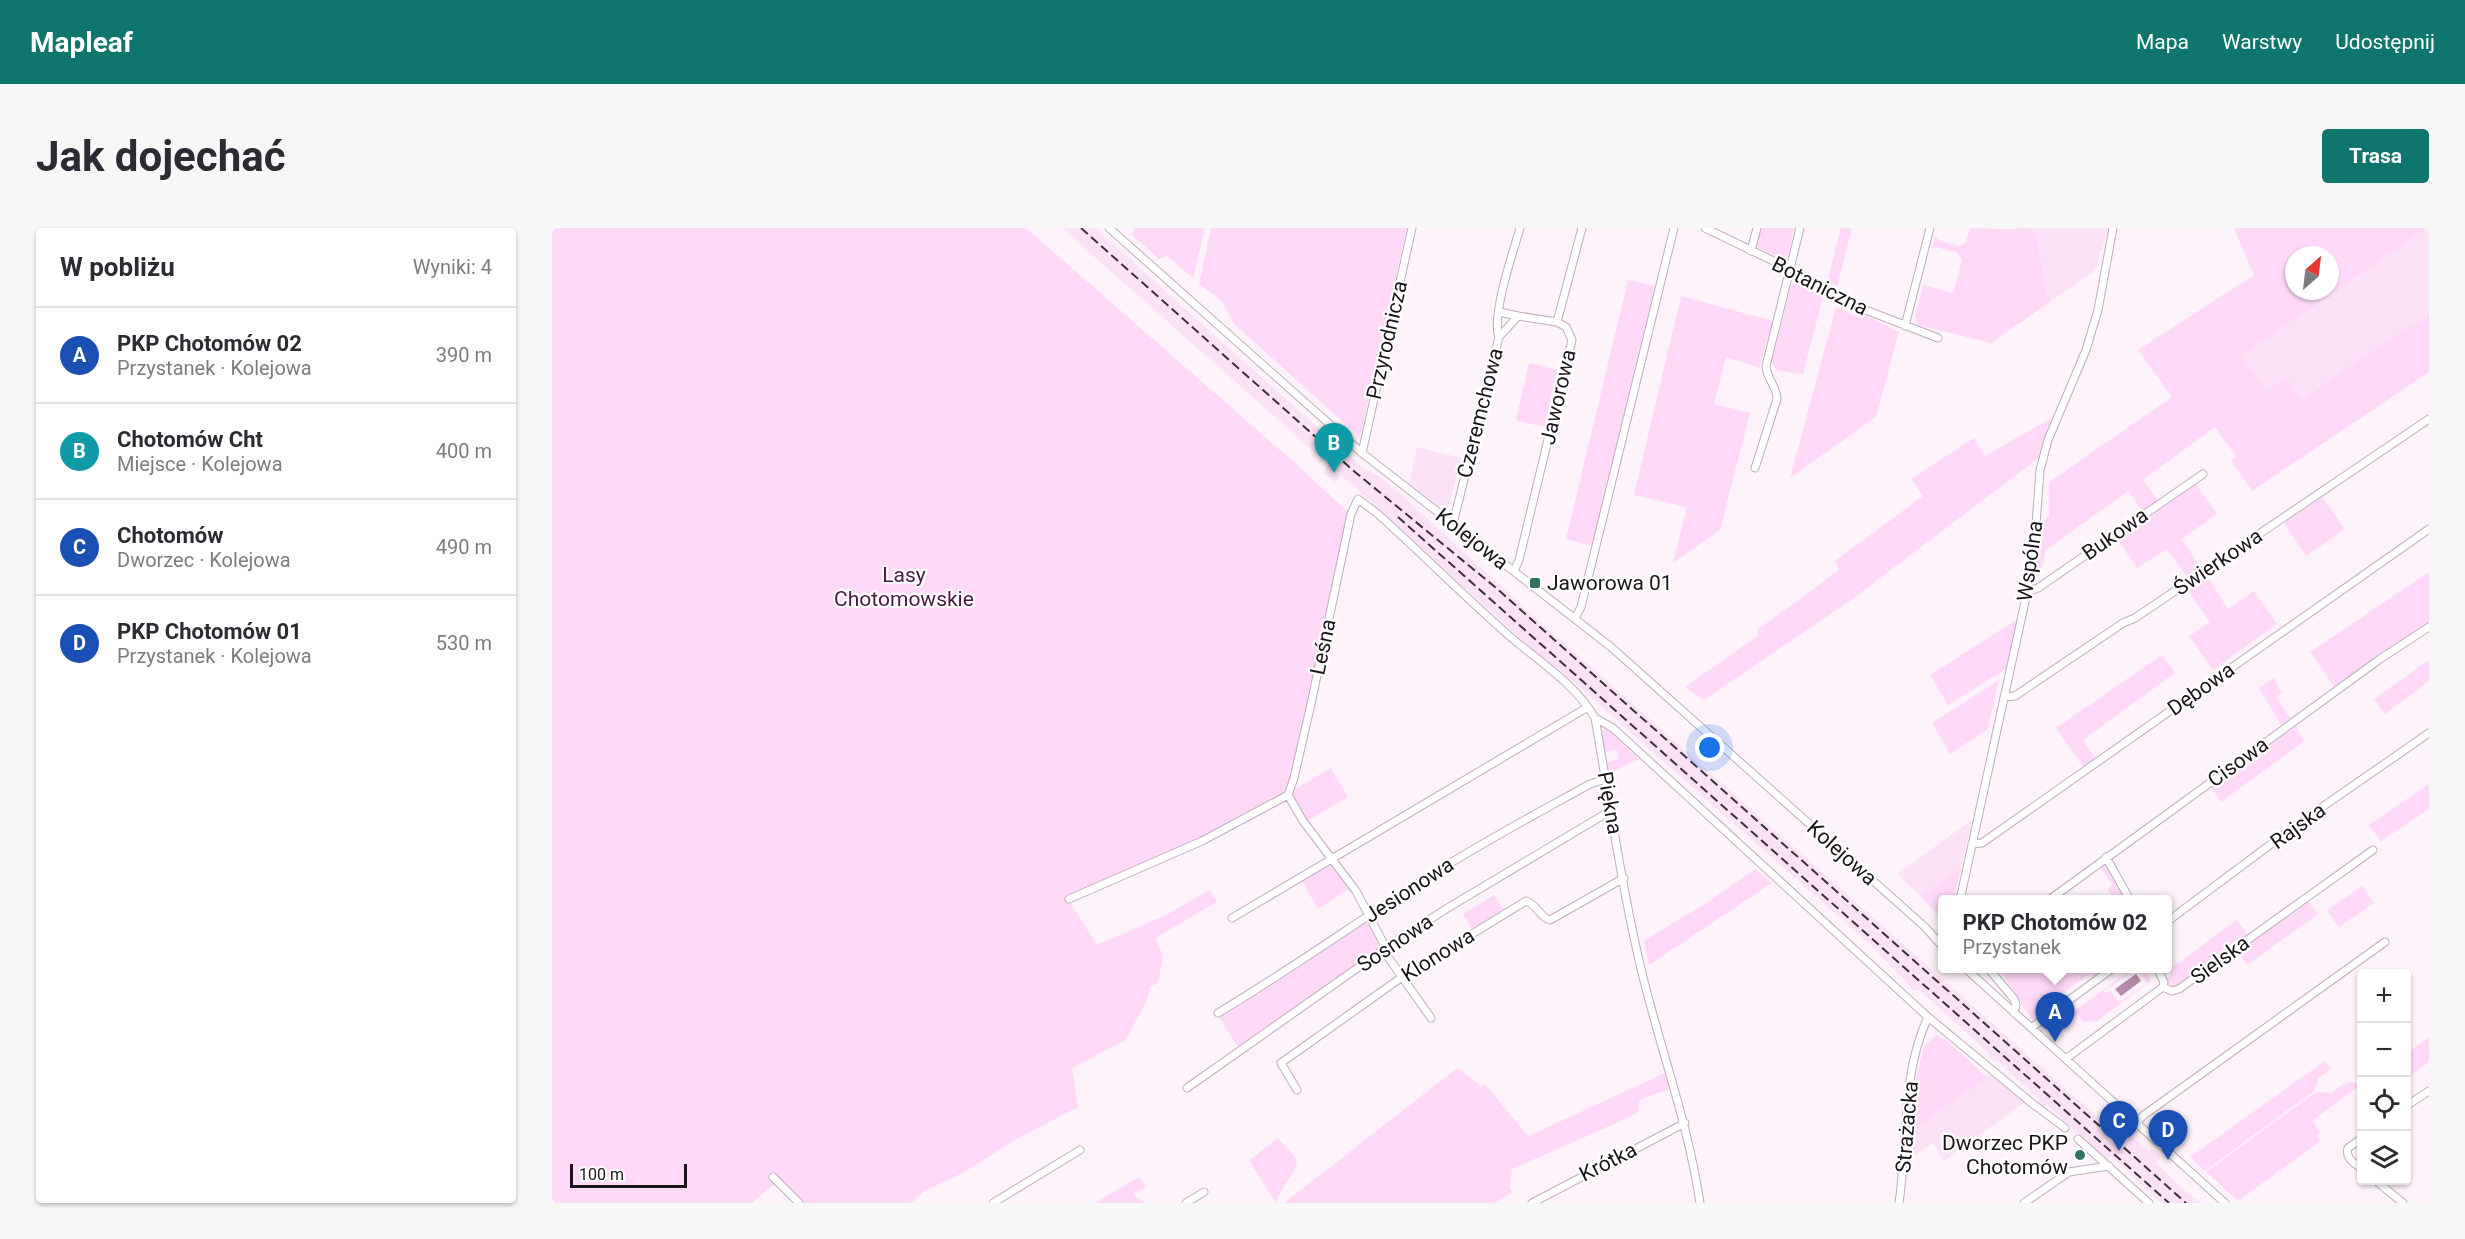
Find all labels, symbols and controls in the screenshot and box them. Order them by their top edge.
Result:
text: Mapleaf [30,26,133,59]
text: Mapa [2136,30,2189,54]
text: Warstwy [2222,30,2302,54]
text: Udostępnij [2335,30,2435,54]
button: Trasa [2322,129,2429,183]
text: Jak dojechać [36,132,286,181]
north arrow [2285,246,2339,300]
text: W pobliżu [60,252,175,282]
street label: Botaniczna [1768,252,1872,320]
text: Wyniki: 4 [413,255,492,279]
street label: Przyrodnicza [1362,278,1412,402]
text: PKP Chotomów 02 [117,331,302,356]
text: A [73,343,86,367]
text: 390 m [436,343,492,367]
street label: Czeremchowa [1452,345,1508,481]
street label: Jaworowa [1535,347,1581,447]
text: Przystanek · Kolejowa [117,356,312,380]
pin: B [1314,424,1354,473]
text: Chotomów Cht [117,427,263,452]
text: B [73,439,86,463]
text: 400 m [436,439,492,463]
text: Miejsce · Kolejowa [117,452,283,476]
street label: Kolejowa [1431,503,1513,575]
street label: Bukowa [2078,503,2152,565]
street label: Wspólna [2012,519,2048,603]
text: Chotomów [117,523,223,548]
street label: Świerkowa [2169,524,2267,600]
text: C [73,535,86,559]
text: 490 m [436,535,492,559]
text: Dworzec · Kolejowa [117,548,291,572]
park label: Lasy Chotomowskie [834,563,974,611]
place label: Jaworowa 01 [1547,571,1673,595]
marker: Jaworowa 01 [1528,576,1542,590]
street label: Leśna [1305,617,1341,677]
text: PKP Chotomów 01 [117,619,302,644]
text: D [73,631,86,655]
text: 530 m [436,631,492,655]
text: Przystanek · Kolejowa [117,644,312,668]
street label: Dębowa [2163,657,2239,721]
street label: Cisowa [2203,732,2273,792]
your location [1695,733,1724,762]
street label: Piękna [1593,770,1627,836]
street label: Rajska [2266,798,2330,854]
street label: Kolejowa [1802,816,1882,890]
street label: Jesionowa [1360,852,1458,928]
popup [1938,895,2172,973]
street label: Sosnowa [1353,909,1437,977]
text: PKP Chotomów 02 [1963,910,2147,935]
street label: Klonowa [1397,923,1479,987]
street label: Sielska [2186,931,2254,989]
text: Przystanek [1963,935,2061,959]
map controls [2357,969,2411,1185]
button: + [2357,969,2411,1023]
pin: A [2036,992,2074,1042]
button: − [2357,1023,2411,1077]
button: locate [2357,1077,2411,1131]
street label: Strażacka [1891,1080,1923,1174]
pin: C [2100,1102,2138,1151]
pin: D [2148,1110,2188,1160]
place label: Dworzec PKP Chotomów [1942,1131,2068,1179]
button: layers [2357,1131,2411,1185]
street label: Krótka [1575,1137,1641,1187]
marker: Dworzec PKP Chotomów [2073,1148,2087,1162]
scale bar [570,1161,687,1188]
text: 100 m [579,1165,624,1184]

